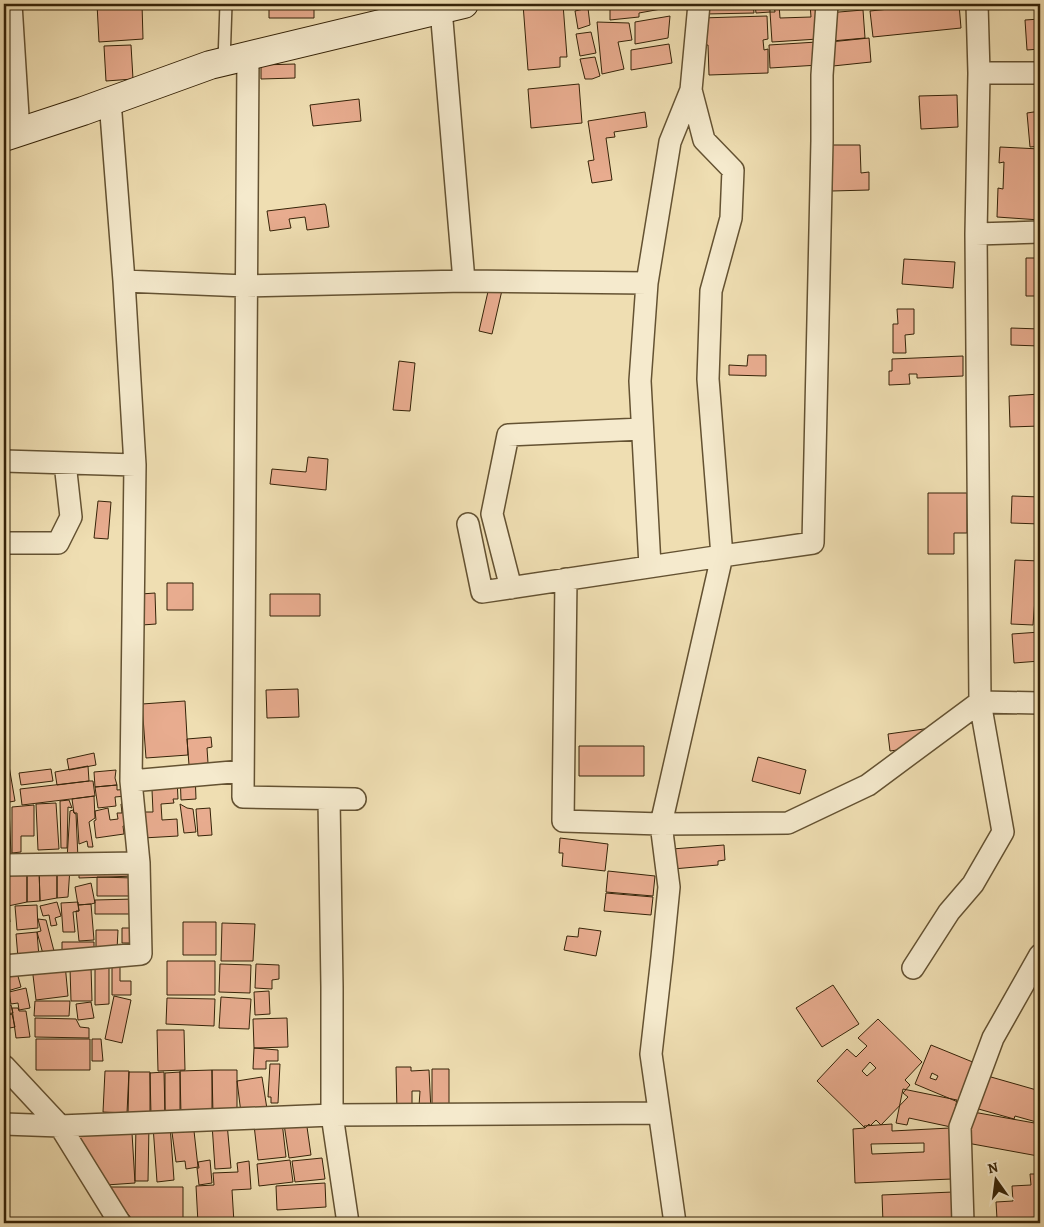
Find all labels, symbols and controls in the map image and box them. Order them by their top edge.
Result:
north arrow [972,1154,1022,1204]
text: N [986,1157,1000,1178]

